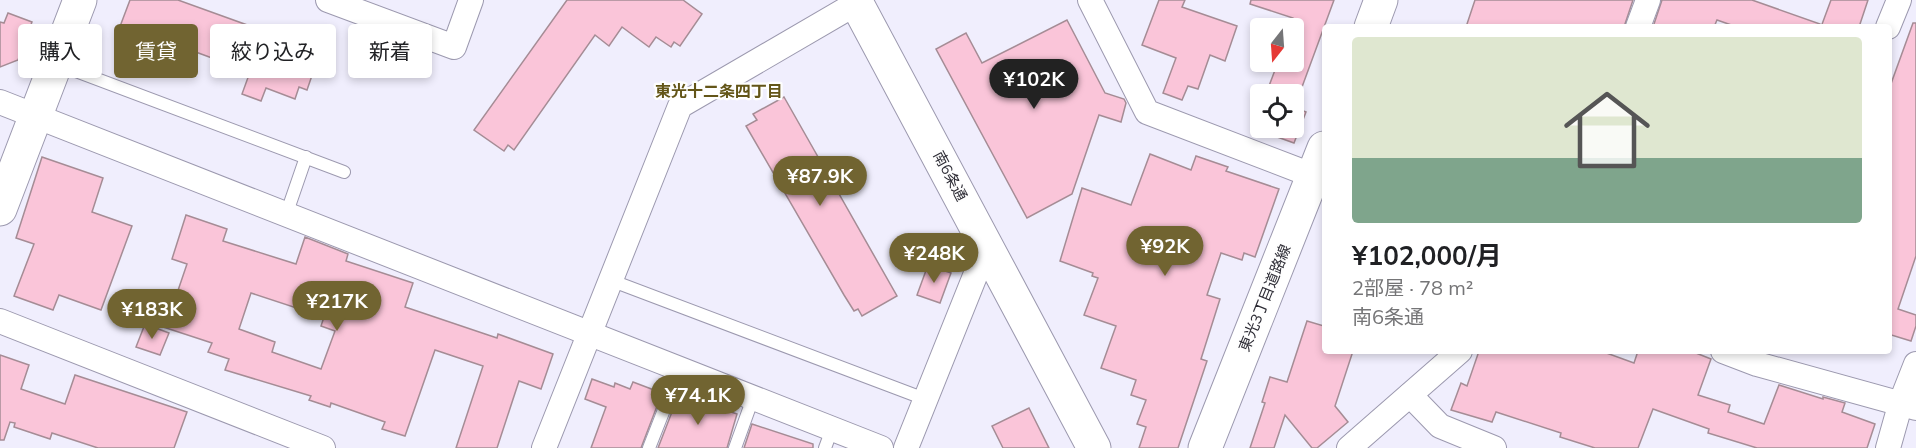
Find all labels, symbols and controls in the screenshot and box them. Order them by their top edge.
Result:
north arrow [1250,18,1304,72]
map controls [1250,18,1304,138]
chip: 購入 [18,24,102,78]
chip: 賃貸 [114,24,198,78]
chip: 絞り込み [210,24,336,78]
chip: 新着 [348,24,432,78]
pin: ¥102K [992,59,1076,110]
text: ¥102K [1003,66,1065,91]
icon: home [1553,76,1661,184]
district label: 東光十二条四丁目 [655,81,783,101]
button: locate [1250,84,1304,138]
street label: 南6条通 [929,147,972,204]
pin: ¥87.9K [771,156,869,207]
text: ¥87.9K [787,163,853,188]
pin: ¥92K [1129,226,1201,277]
pin: ¥248K [892,233,976,284]
text: ¥92K [1140,233,1190,258]
text: ¥102,000/月 [1352,239,1502,272]
text: ¥248K [903,240,965,265]
street label: 東光3丁目道路線 [1234,241,1295,354]
text: 2部屋 · 78 m² [1352,275,1473,300]
pin: ¥217K [295,281,379,332]
text: ¥217K [306,288,368,313]
pin: ¥183K [110,289,194,340]
text: ¥183K [121,296,183,321]
text: 南6条通 [1352,304,1424,329]
pin: ¥74.1K [649,375,747,426]
text: ¥74.1K [665,382,731,407]

